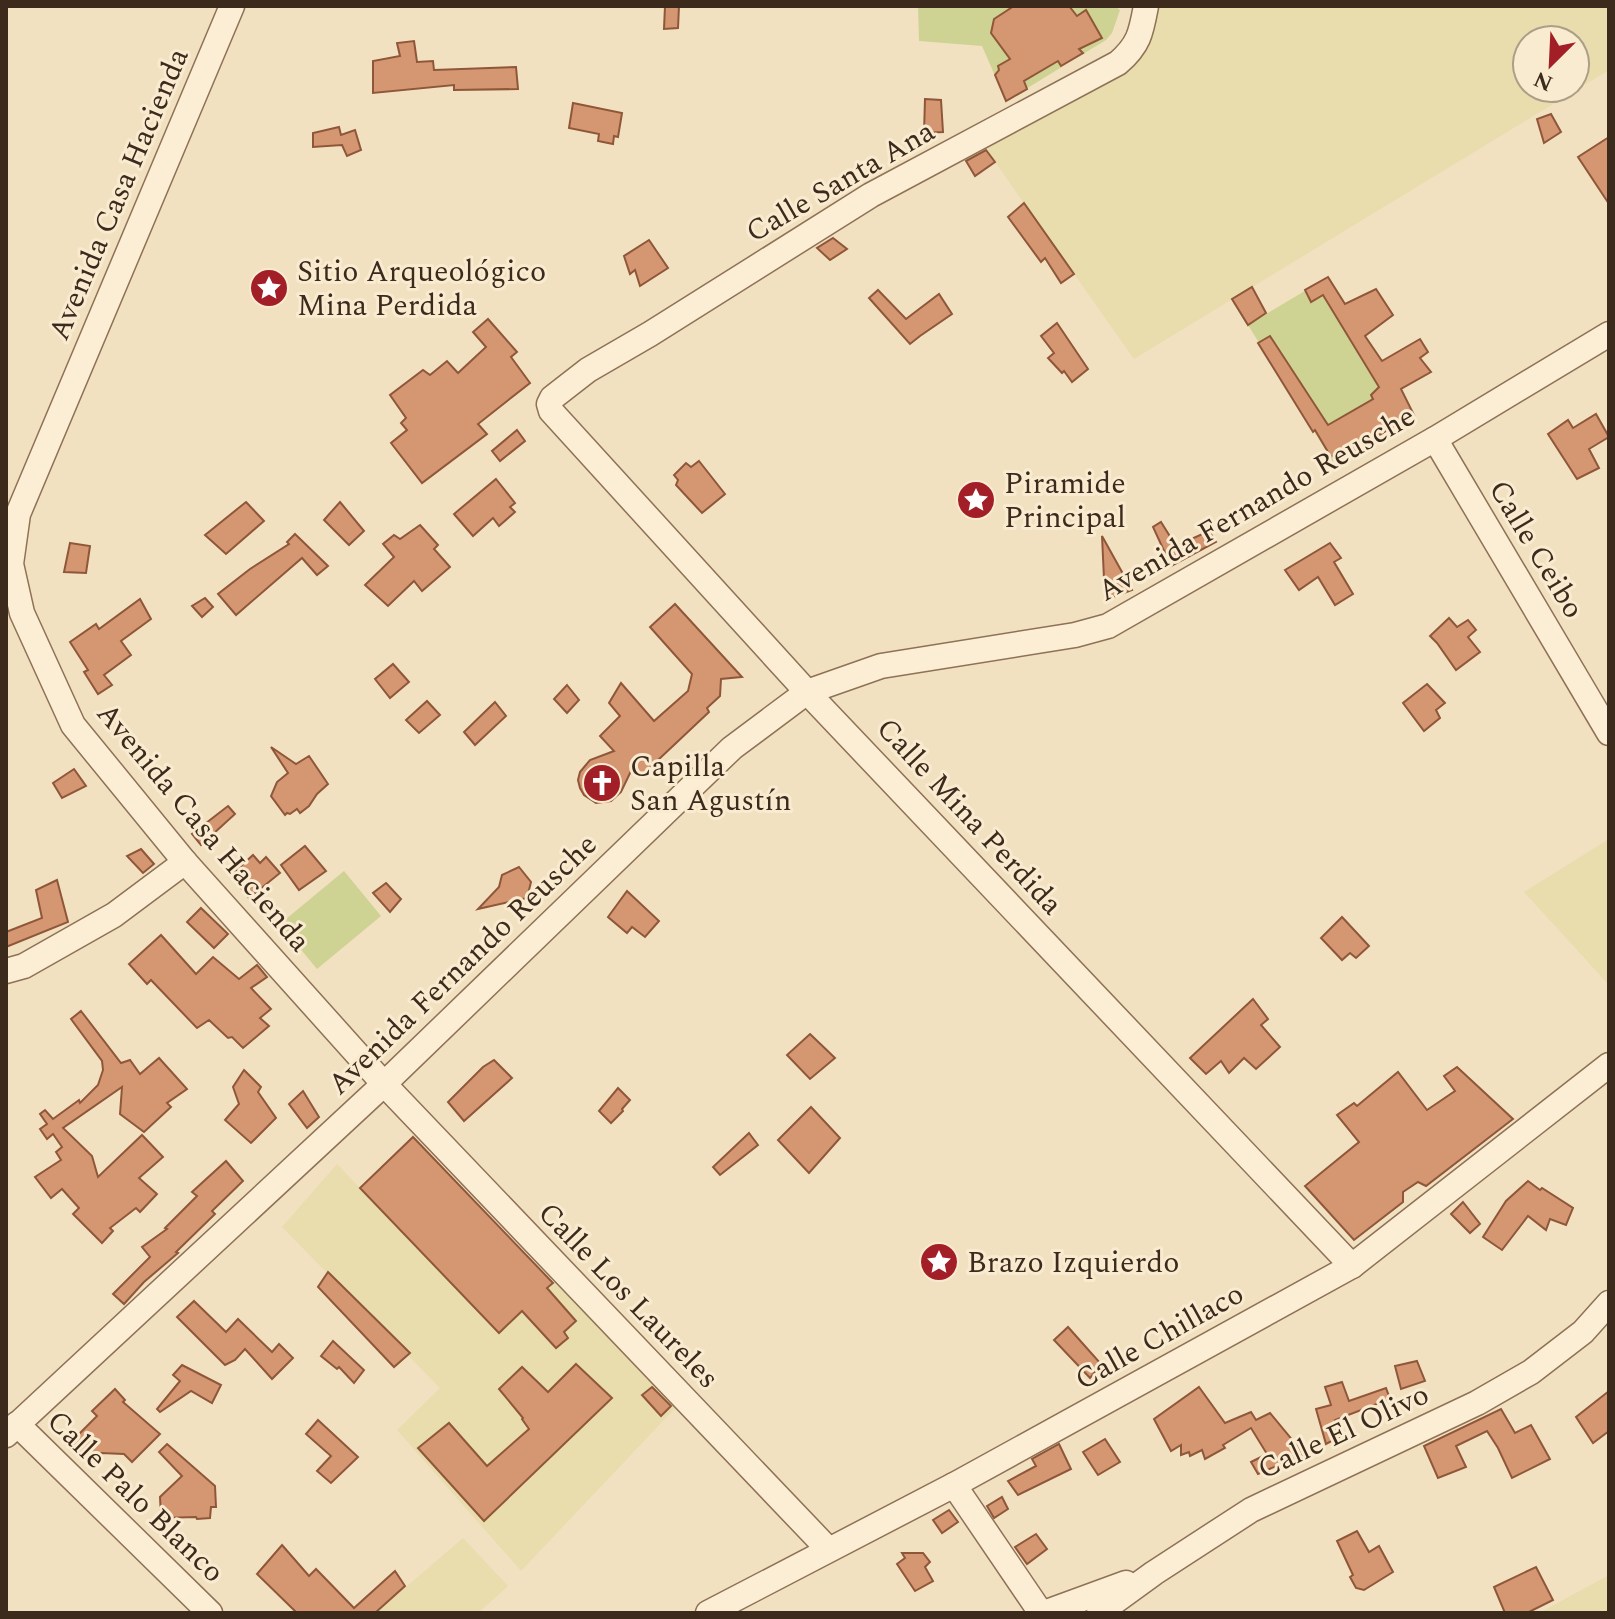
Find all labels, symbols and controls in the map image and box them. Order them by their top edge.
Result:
north arrow [1511,24,1591,104]
street label: Avenida Casa Hacienda [36,41,201,348]
text: N [1529,62,1558,100]
street label: Calle Santa Ana [737,109,944,255]
place label: Sitio Arqueológico Mina Perdida [297,249,546,329]
place icon: Sitio Arqueológico Mina Perdida [248,267,290,309]
street label: Avenida Fernando Reusche [1089,394,1424,614]
place label: Piramide Principal [1004,461,1126,541]
street label: Calle Ceibo [1477,471,1596,628]
place icon: Piramide Principal [955,479,997,521]
street label: Avenida Casa Hacienda [85,693,322,963]
street label: Calle Mina Perdida [865,707,1074,926]
place label: Capilla San Agustín [630,744,791,824]
church icon: Capilla San Agustín [581,762,623,804]
street label: Avenida Fernando Reusche [317,823,608,1106]
street label: Calle Los Laureles [527,1192,730,1400]
place label: Brazo Izquierdo [967,1240,1179,1286]
place icon: Brazo Izquierdo [918,1241,960,1283]
street label: Calle Chillaco [1066,1271,1253,1402]
street label: Calle El Olivo [1250,1372,1437,1492]
street label: Calle Palo Blanco [36,1399,235,1594]

